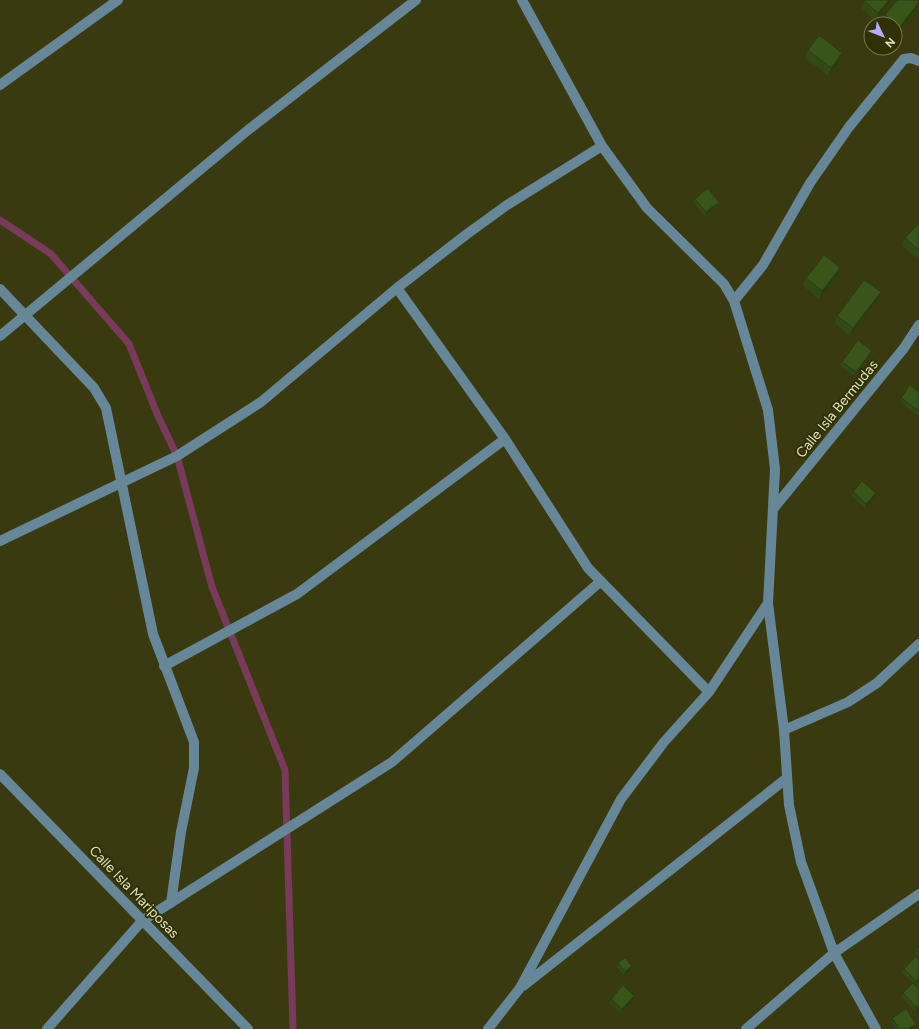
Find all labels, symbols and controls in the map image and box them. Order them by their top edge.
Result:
north arrow [863,16,903,56]
text: N [882,35,898,50]
street label: Calle Isla Bermudas [792,357,882,461]
street label: Calle Isla Mariposas [85,842,183,942]

